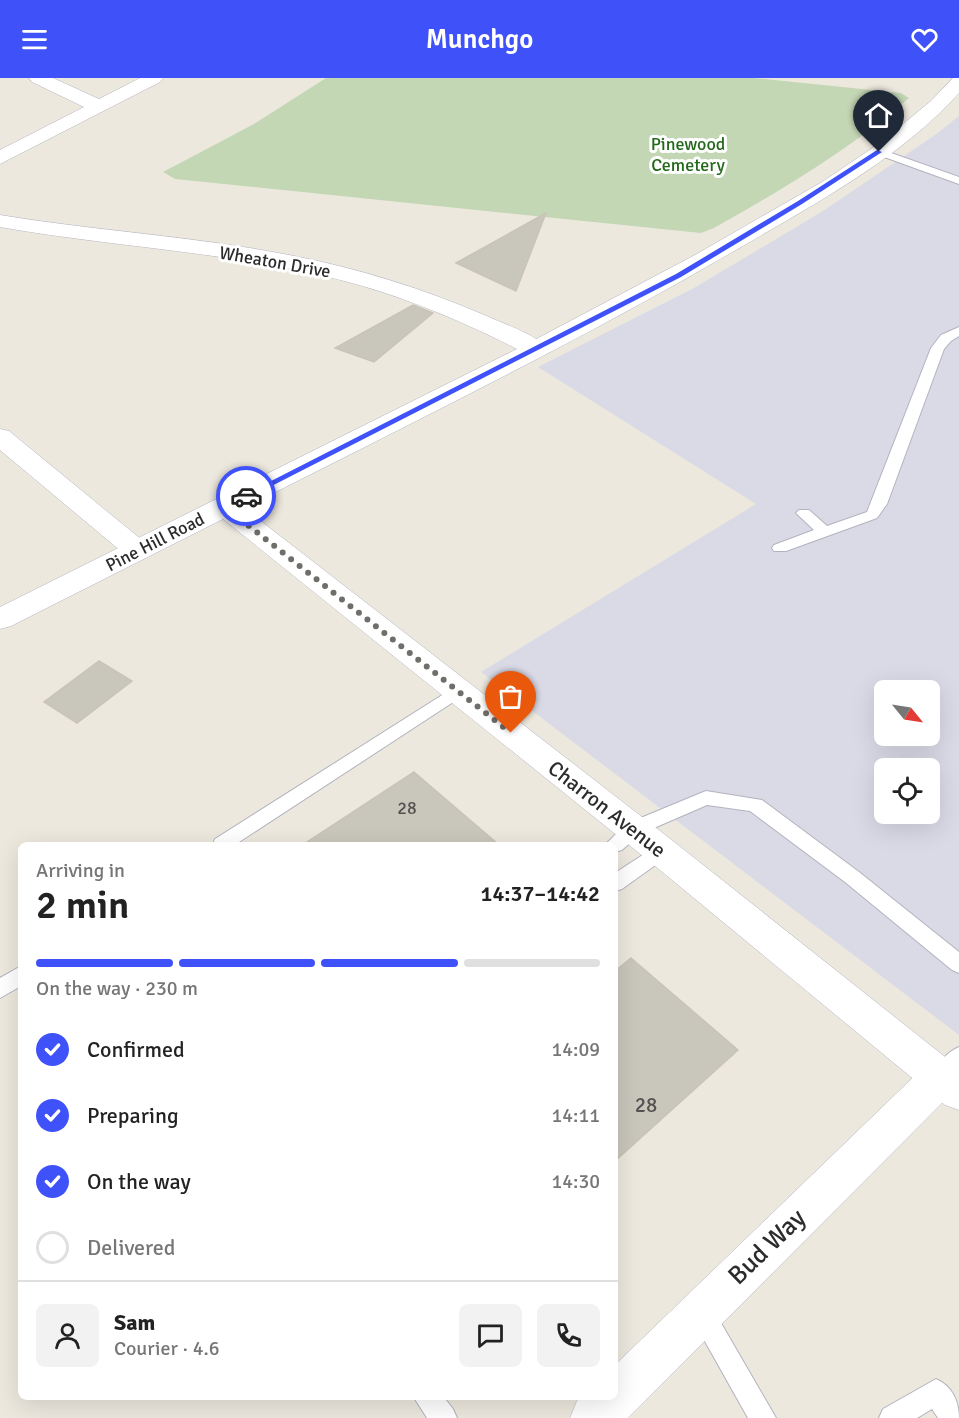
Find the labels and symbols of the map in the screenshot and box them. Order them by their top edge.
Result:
pin [853,90,904,152]
park label: Pinewood Cemetery [651,133,725,176]
street label: Wheaton Drive [218,241,332,283]
courier [216,466,276,526]
street label: Pine Hill Road [102,508,208,576]
pin [485,671,536,733]
north arrow [874,680,940,746]
street label: Charron Avenue [543,755,671,863]
house number: 28 [397,797,417,819]
house number: 28 [635,1092,657,1118]
street label: Bud Way [721,1202,813,1292]

